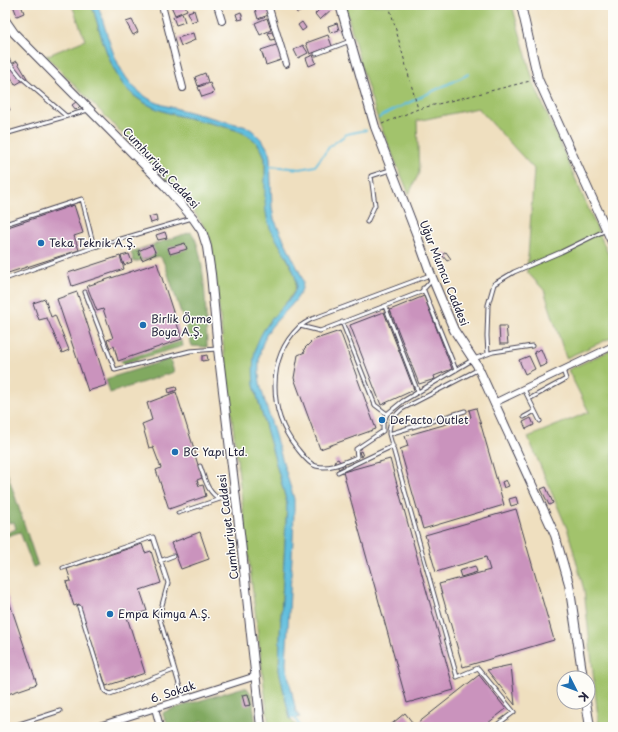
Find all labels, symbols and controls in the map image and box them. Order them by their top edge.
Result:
street label: Cumhuriyet Caddesi [119,123,204,212]
street label: Uğur Mumcu Caddesi [415,217,474,328]
place label: Teka Teknik A.Ş. [49,234,136,251]
marker: Teka Teknik A.Ş. [36,238,46,248]
place label: Birlik Örme Boya A.Ş. [151,310,212,340]
marker: Birlik Örme Boya A.Ş. [138,320,148,330]
place label: DeFacto Outlet [390,411,469,428]
marker: DeFacto Outlet [377,415,387,425]
place label: BC Yapı Ltd. [183,443,248,460]
marker: BC Yapı Ltd. [170,447,180,457]
street label: Cumhuriyet Caddesi [213,473,242,581]
place label: Empa Kimya A.Ş. [118,605,211,622]
marker: Empa Kimya A.Ş. [105,609,115,619]
north arrow [556,670,596,710]
street label: 6. Sokak [148,676,198,707]
text: K [575,688,593,706]

